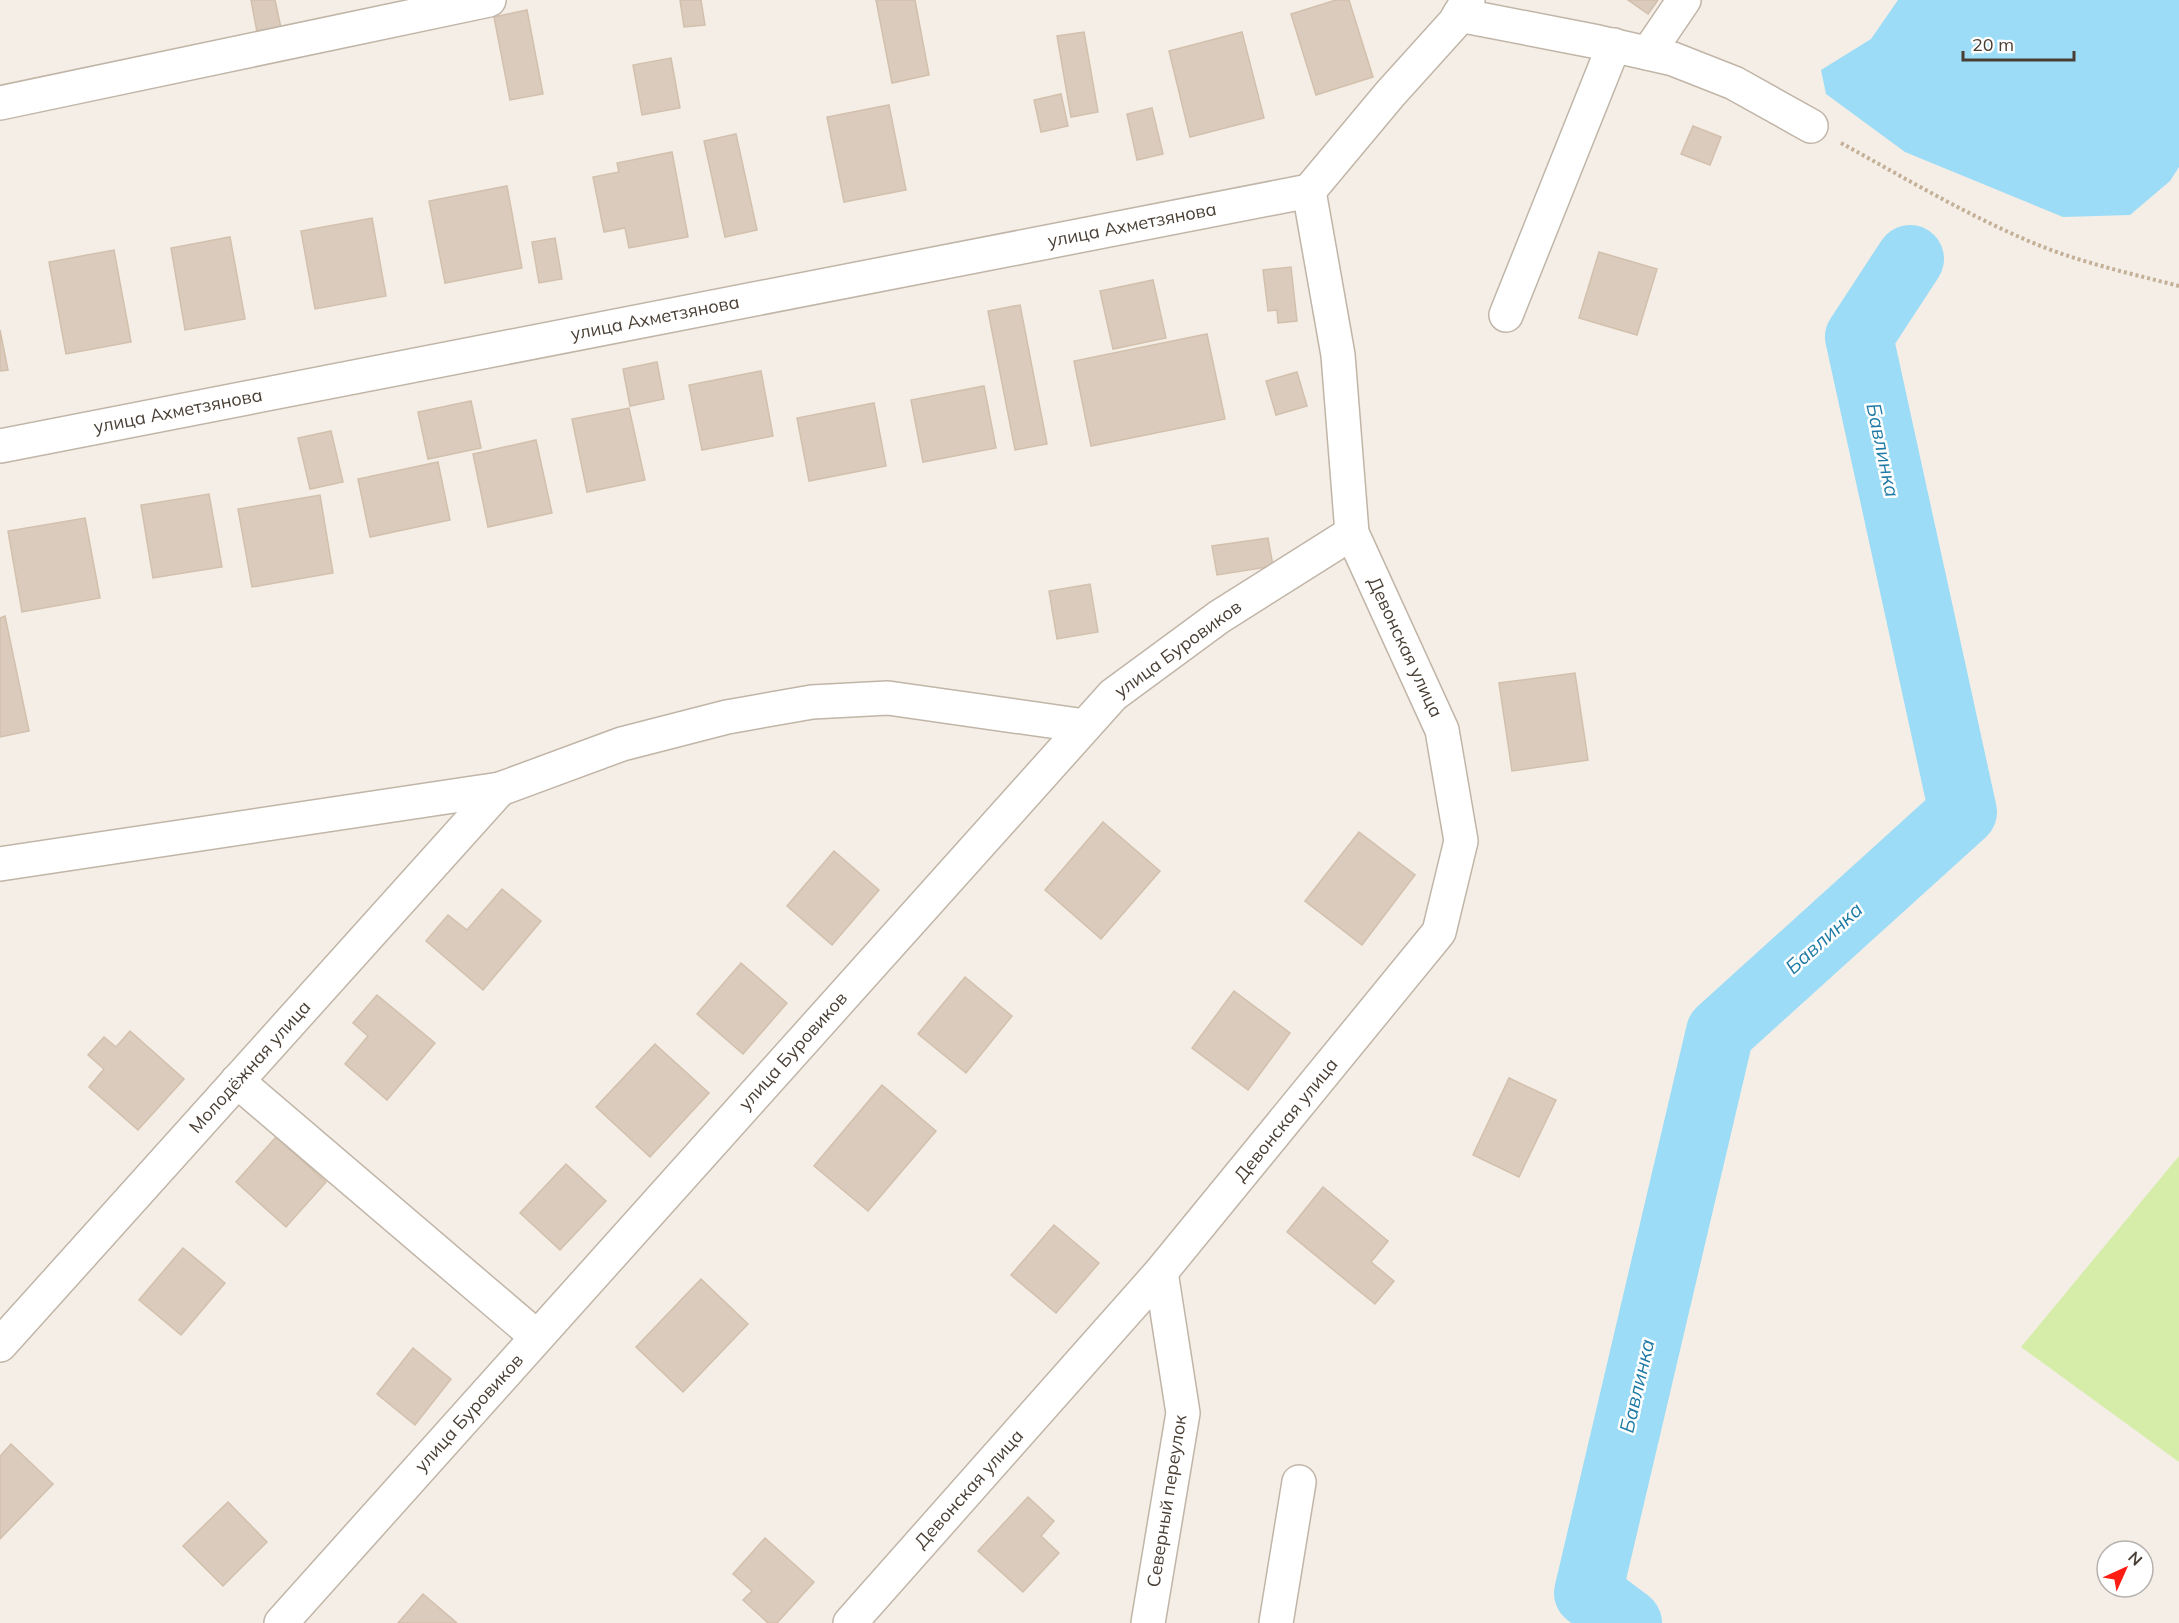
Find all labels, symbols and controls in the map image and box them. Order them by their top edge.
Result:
scale bar [1963,24,2074,62]
text: 20 m [1972,33,2014,56]
street label: улица Ахметзянова [1046,197,1218,252]
street label: улица Ахметзянова [569,290,741,345]
street label: улица Ахметзянова [92,383,264,438]
water label: Бавлинка [1861,401,1906,499]
street label: Девонская улица [1363,573,1448,721]
street label: улица Буровиков [1110,595,1246,702]
water label: Бавлинка [1780,896,1868,979]
street label: улица Буровиков [733,987,852,1115]
street label: Молодёжная улица [184,995,315,1138]
street label: Девонская улица [1229,1053,1343,1186]
water label: Бавлинка [1614,1337,1659,1435]
street label: улица Буровиков [409,1349,528,1477]
street label: Северный переулок [1142,1413,1192,1589]
street label: Девонская улица [909,1424,1028,1553]
north arrow [2095,1539,2155,1599]
text: N [2124,1547,2147,1570]

